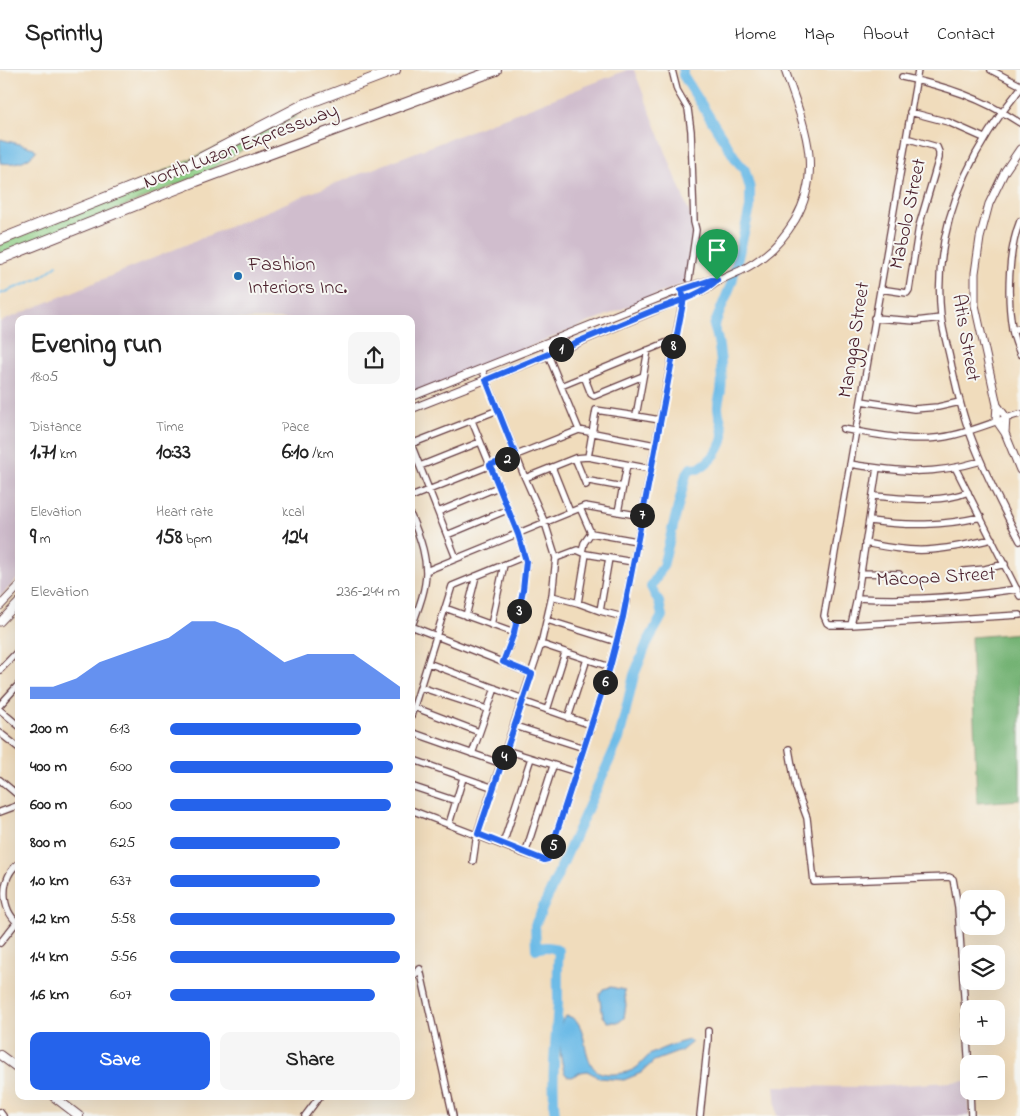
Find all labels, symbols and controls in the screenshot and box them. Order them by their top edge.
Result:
text: Sprintly [25,17,103,52]
text: Home [735,22,776,48]
text: Map [804,22,835,48]
text: About [863,22,909,48]
text: Contact [937,22,995,48]
street label: North Luzon Expressway [140,97,342,197]
street label: Mabolo Street [883,156,935,272]
pin [696,229,738,280]
icon: arrive [703,236,731,264]
place label: Fashion Interiors Inc. [247,251,347,303]
marker: Fashion Interiors Inc. [232,270,244,282]
street label: Mangga Street [832,280,880,400]
street label: Atis Street [943,292,987,384]
text: Evening run [30,325,162,366]
button: share [348,332,400,384]
pin: 8 [660,334,686,358]
pin: 1 [548,336,574,362]
text: 8 [671,336,676,357]
text: 1 [559,339,564,360]
text: 18:05 [30,365,59,389]
text: Distance [30,417,82,438]
text: Time [156,417,184,438]
text: Pace [282,417,309,438]
text: 1.71 [30,438,56,468]
text: 10:33 [156,438,191,468]
text: 6:10 [282,438,309,468]
text: km [56,444,77,465]
text: /km [309,444,334,465]
pin: 2 [494,446,520,472]
text: 2 [504,449,511,470]
text: Elevation [30,502,81,523]
text: Heart rate [156,502,213,523]
text: kcal [282,502,304,523]
pin: 7 [630,502,654,528]
text: 7 [640,505,645,526]
text: 9 [30,523,36,553]
text: 158 [156,523,183,553]
text: 124 [282,523,308,553]
text: m [36,529,51,550]
text: bpm [183,529,212,550]
street label: Macopa Street [876,560,997,596]
text: Elevation [30,580,89,604]
text: 236–244 m [336,580,400,604]
pin: 3 [506,598,532,624]
text: 3 [517,601,522,622]
pin: 6 [592,670,618,694]
text: 6 [602,672,609,693]
text: 200 m [30,717,68,741]
text: 6:13 [110,717,130,741]
pin: 4 [492,744,516,770]
text: 4 [502,747,507,768]
text: 400 m [30,755,67,779]
text: 6:00 [110,755,132,779]
text: 600 m [30,793,67,817]
text: 6:00 [110,793,132,817]
text: 800 m [30,831,66,855]
text: 6:25 [110,831,136,855]
pin: 5 [540,834,566,858]
text: 5 [549,836,558,857]
text: 1.0 km [30,869,69,893]
text: 6:37 [110,869,132,893]
map controls [960,890,1005,1100]
button: locate [960,890,1005,935]
text: 1.2 km [30,907,70,931]
text: 5:58 [110,907,136,931]
text: 1.4 km [30,945,68,969]
text: 5:56 [110,945,137,969]
button: layers [960,945,1005,990]
text: 1.6 km [30,983,69,1007]
text: 6:07 [110,983,132,1007]
button: + [960,1000,1005,1045]
button: Save [30,1032,210,1090]
button: Share [220,1032,400,1090]
button: − [960,1055,1005,1100]

